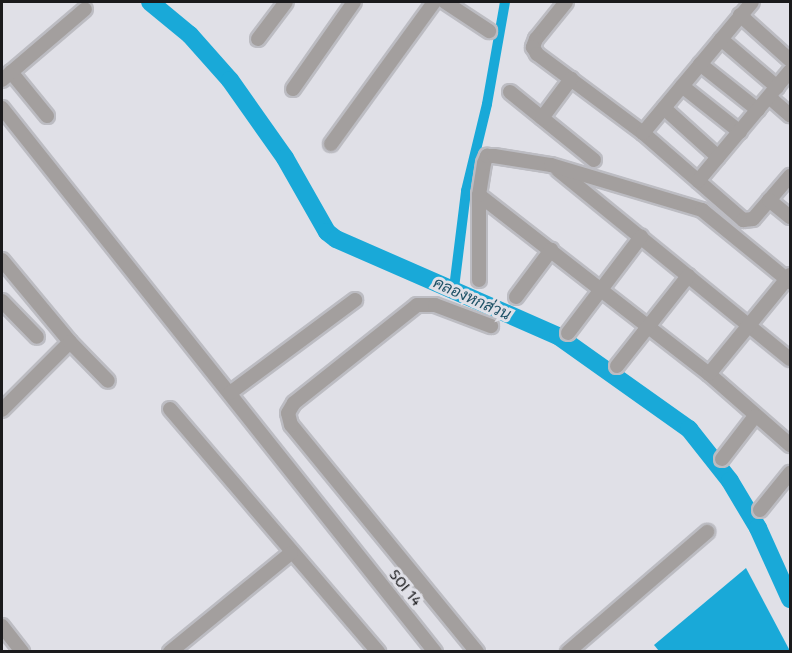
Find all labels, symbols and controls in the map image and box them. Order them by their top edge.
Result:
water label: คลองหกส่วน [430,273,514,325]
street label: SOI 14 [385,566,425,610]

